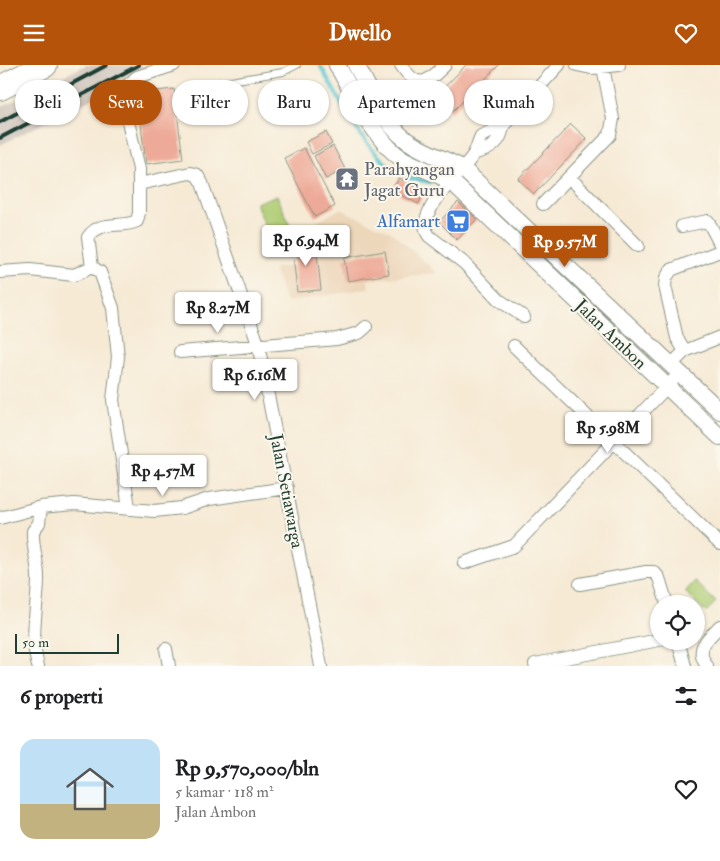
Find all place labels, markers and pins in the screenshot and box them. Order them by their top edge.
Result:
place label: Parahyangan Jagat Guru [363,158,455,202]
temple icon: Parahyangan Jagat Guru [334,166,360,192]
supermarket icon: Alfamart [445,208,471,234]
place label: Alfamart [376,210,440,233]
pin: Rp 6.94M [254,225,358,267]
pin: Rp 9.57M [513,225,617,268]
pin: Rp 8.27M [166,291,270,334]
pin: Rp 6.16M [203,359,307,401]
pin: Rp 5.98M [556,411,660,454]
pin: Rp 4.57M [111,455,215,497]

